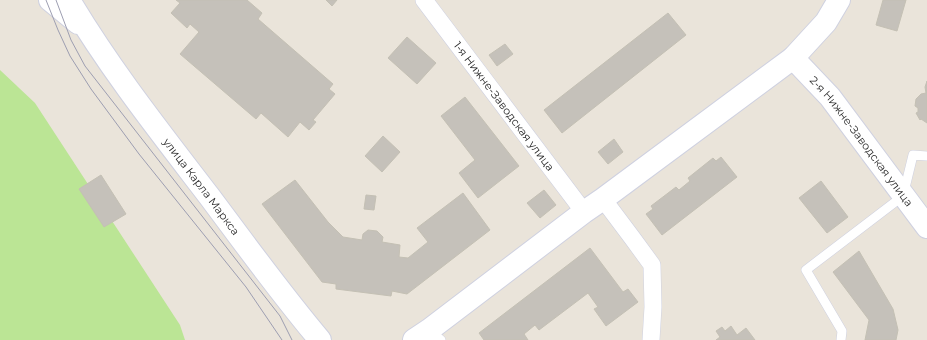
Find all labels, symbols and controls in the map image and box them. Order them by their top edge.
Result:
street label: 1-я Нижне-Заводская улица [451,39,557,174]
street label: 2-я Нижне-Заводская улица [807,73,916,209]
street label: улица Карла Маркса [159,134,243,238]

